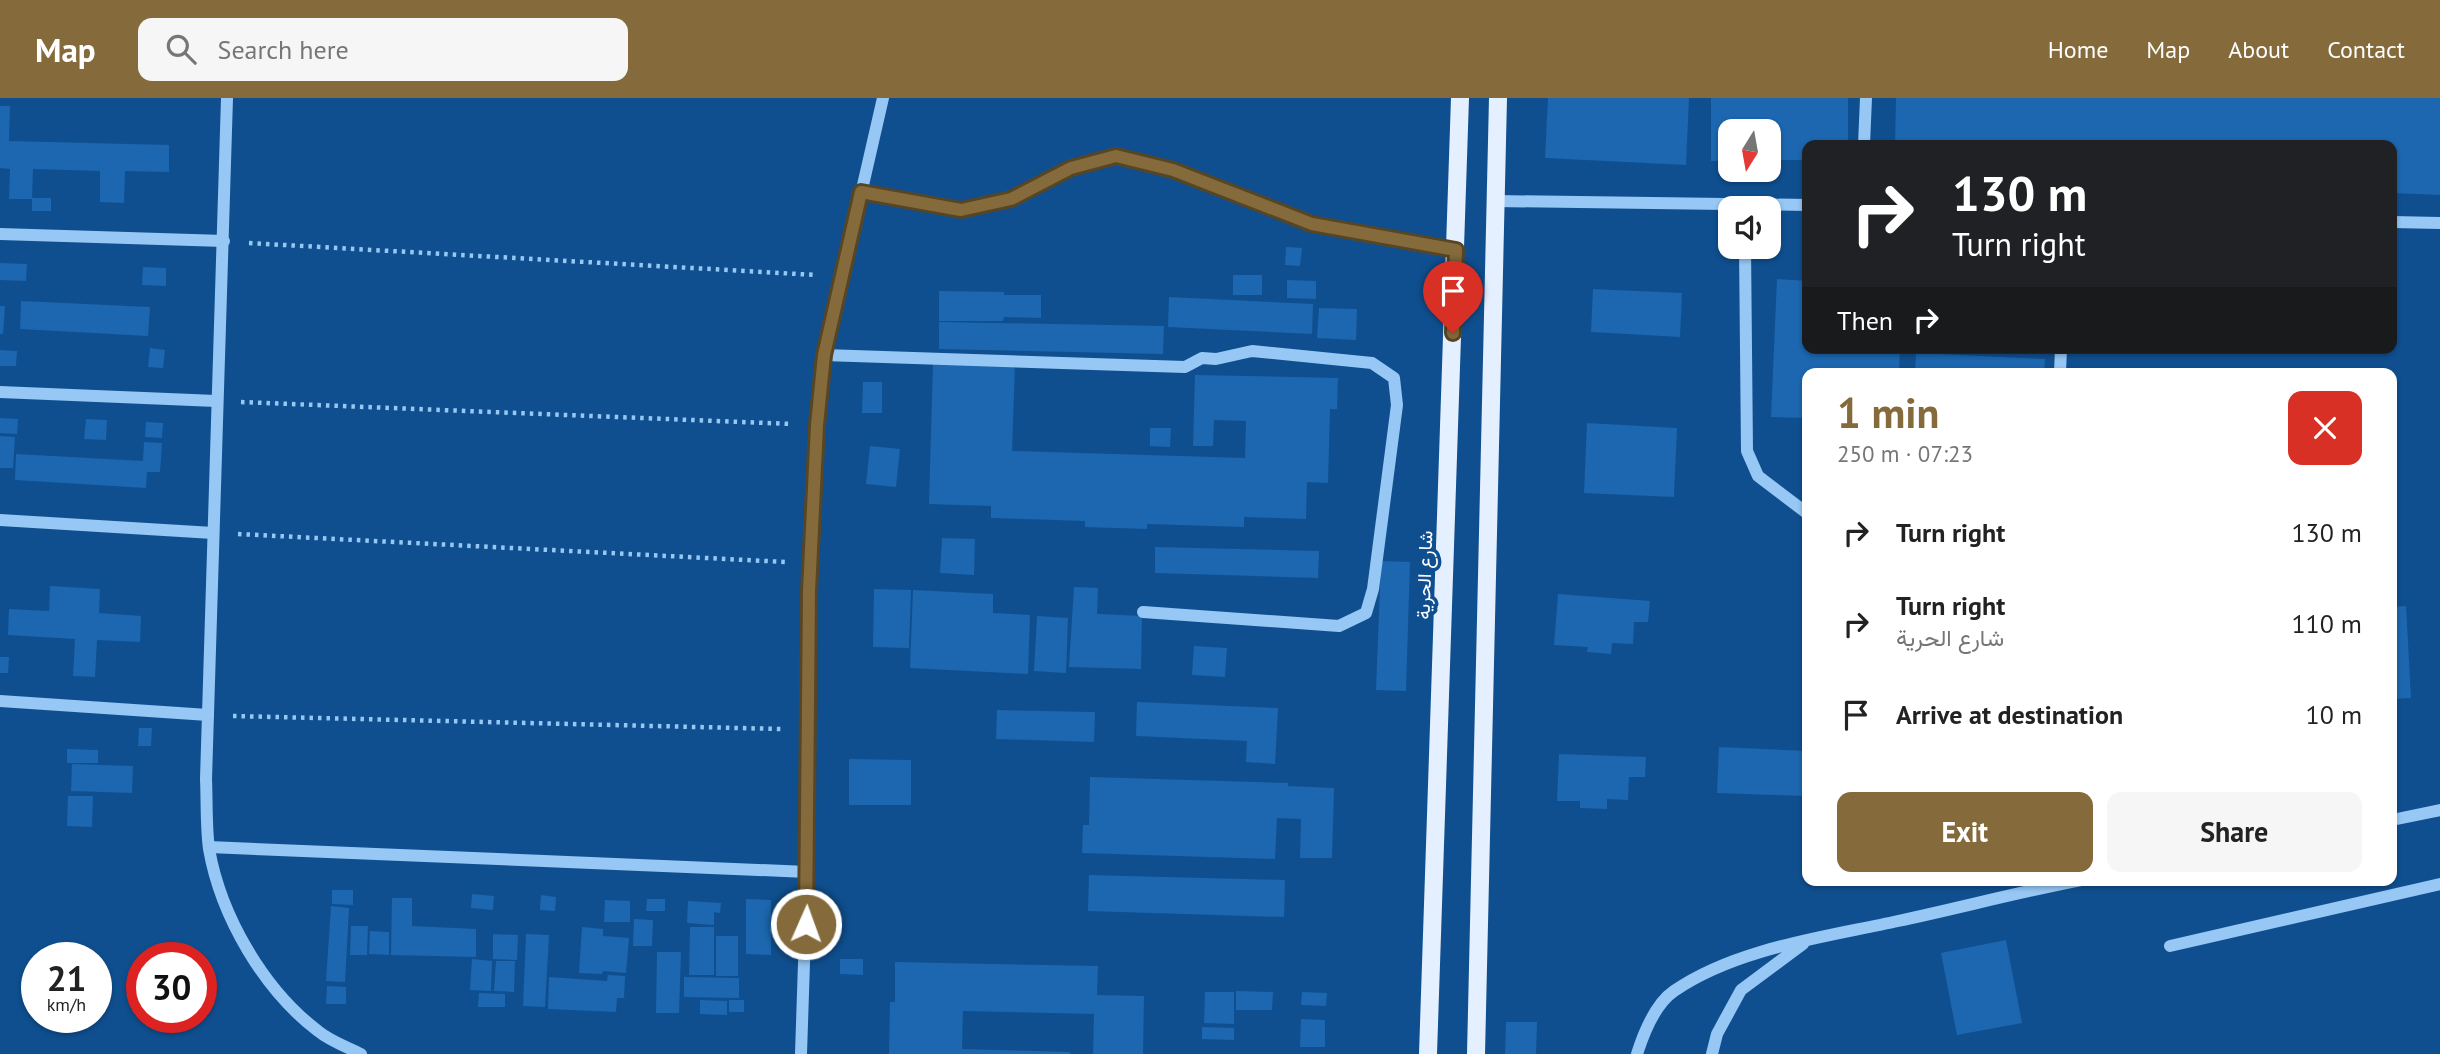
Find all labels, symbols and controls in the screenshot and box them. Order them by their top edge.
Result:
search box [138,18,628,81]
text: Map [35,28,96,71]
icon: search [162,30,200,68]
text: Search here [218,33,349,66]
text: Home [2048,34,2108,65]
text: Map [2146,34,2190,65]
text: About [2228,34,2289,65]
text: Contact [2327,34,2405,65]
north arrow [1718,119,1782,182]
map controls [1718,119,1781,259]
text: 130 m [1952,161,2087,225]
icon: right [1837,168,1928,259]
button: sound [1718,196,1781,259]
text: Turn right [1952,223,2086,265]
pin [1423,261,1483,333]
icon: arrive [1434,272,1472,310]
icon: right [1907,301,1945,339]
text: Then [1837,304,1893,337]
text: 1 min [1837,385,1939,440]
button: close [2288,391,2362,465]
text: 250 m · 07:23 [1837,439,1973,468]
icon: right [1837,514,1875,552]
text: Turn right [1896,516,2005,549]
text: 130 m [2291,516,2362,549]
street label: شارع الحرية [1410,530,1439,620]
text: Turn right [1896,589,2005,622]
icon: right [1837,605,1875,643]
text: 110 m [2291,607,2362,640]
text: شارع الحرية [1896,623,2004,652]
icon: arrive [1837,696,1875,734]
text: Arrive at destination [1896,698,2123,731]
text: 10 m [2306,698,2362,731]
button: Exit [1837,792,2093,872]
button: Share [2107,792,2362,872]
position arrow [769,887,843,961]
speed limit sign: 30 [126,942,217,1033]
text: 21 [47,955,86,1001]
text: km/h [47,993,86,1016]

